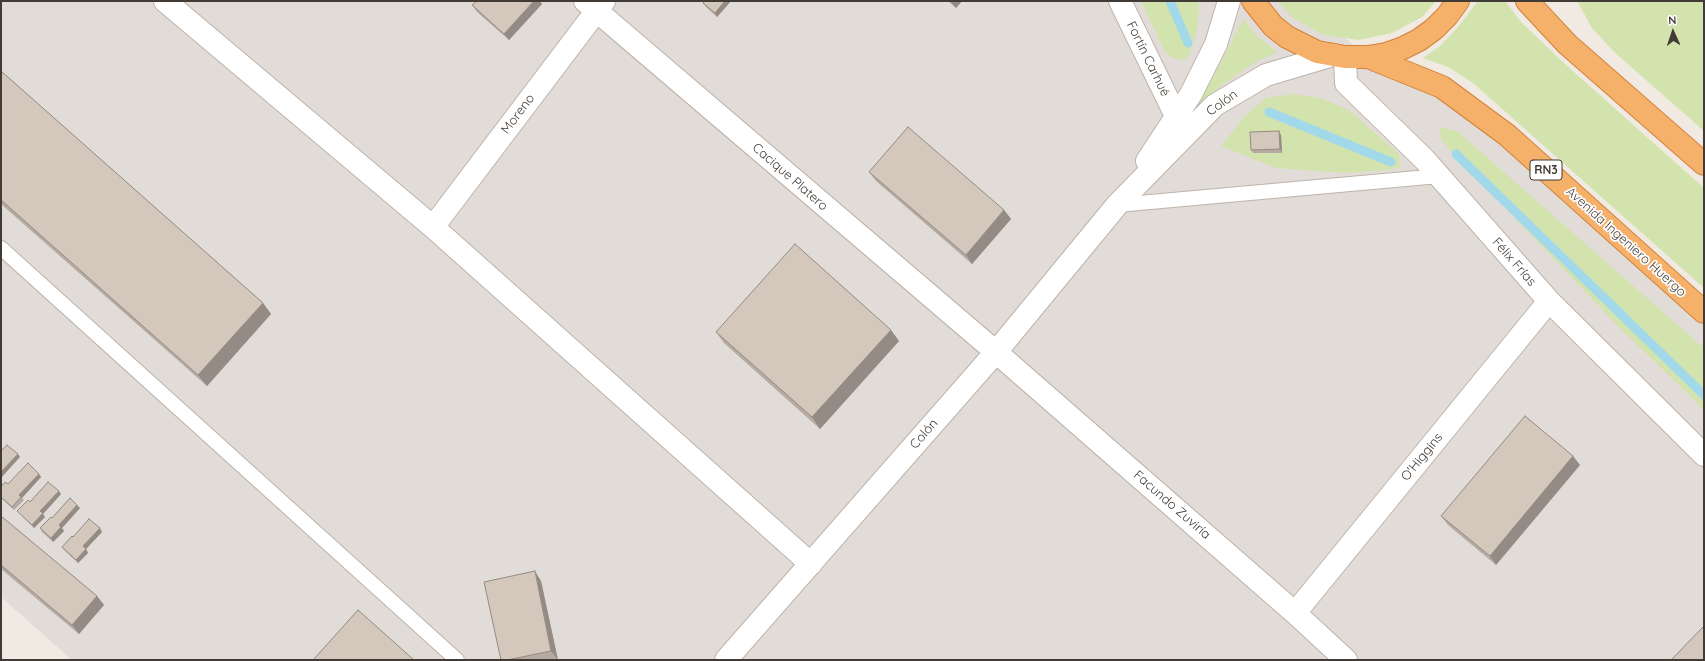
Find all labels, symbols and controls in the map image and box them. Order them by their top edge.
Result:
north arrow [1653,12,1693,52]
text: N [1668,13,1677,27]
street label: Fortín Carhué [1123,19,1173,99]
street label: Colón [1203,86,1241,120]
street label: Moreno [498,91,538,137]
street label: Cacique Platero [749,140,831,214]
road number: RN3 [1530,160,1562,180]
street label: Avenida Ingeniero Huergo [1563,184,1689,300]
street label: Félix Frías [1489,235,1539,289]
street label: Colón [907,416,941,452]
street label: O'Higgins [1398,430,1446,484]
street label: Facundo Zuviría [1130,467,1214,543]

